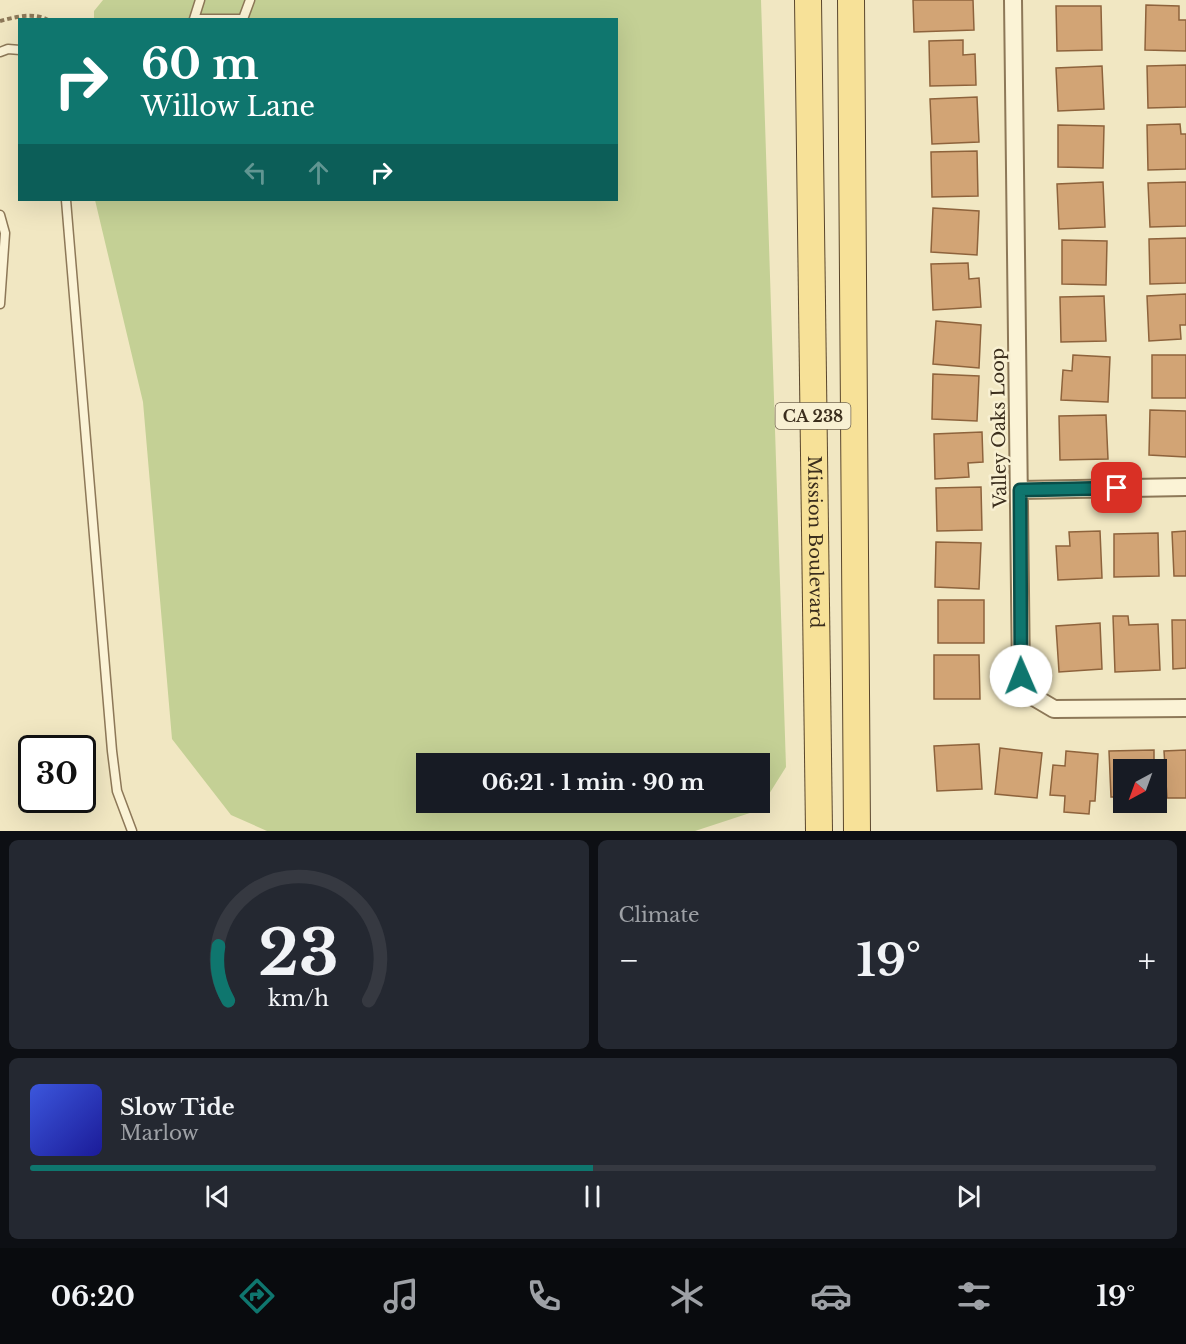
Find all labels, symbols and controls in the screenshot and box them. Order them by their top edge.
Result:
text: 60 m [141,38,259,90]
icon: right [42,42,120,120]
text: Willow Lane [141,90,315,123]
icon: left [239,156,272,189]
icon: ahead [302,156,335,189]
icon: right [365,156,398,189]
street label: Valley Oaks Loop [987,348,1011,509]
road number: CA 238 [776,403,850,429]
street label: Mission Boulevard [803,456,827,628]
pin [1091,462,1142,513]
icon: arrive [1100,471,1133,504]
position arrow [989,644,1053,708]
speed limit sign: 30 [18,735,96,813]
north arrow [1113,759,1167,813]
map controls [1113,759,1167,813]
text: 06:21 · 1 min · 90 m [482,769,704,796]
text: Climate [619,903,699,927]
text: 23 [259,914,339,992]
text: 19° [856,932,921,988]
text: − [619,940,639,981]
text: + [1138,940,1156,981]
text: km/h [268,986,329,1013]
text: Slow Tide [120,1094,235,1121]
text: Marlow [120,1121,199,1145]
icon: previous [201,1180,234,1213]
icon: pause [576,1180,609,1213]
icon: next [952,1180,985,1213]
icon: directions [236,1275,278,1317]
icon: music [380,1275,422,1317]
icon: phone [523,1275,565,1317]
icon: climate [666,1275,708,1317]
icon: car [810,1275,852,1317]
icon: filters [953,1275,995,1317]
text: 06:20 [51,1280,135,1313]
text: 19° [1096,1280,1135,1313]

